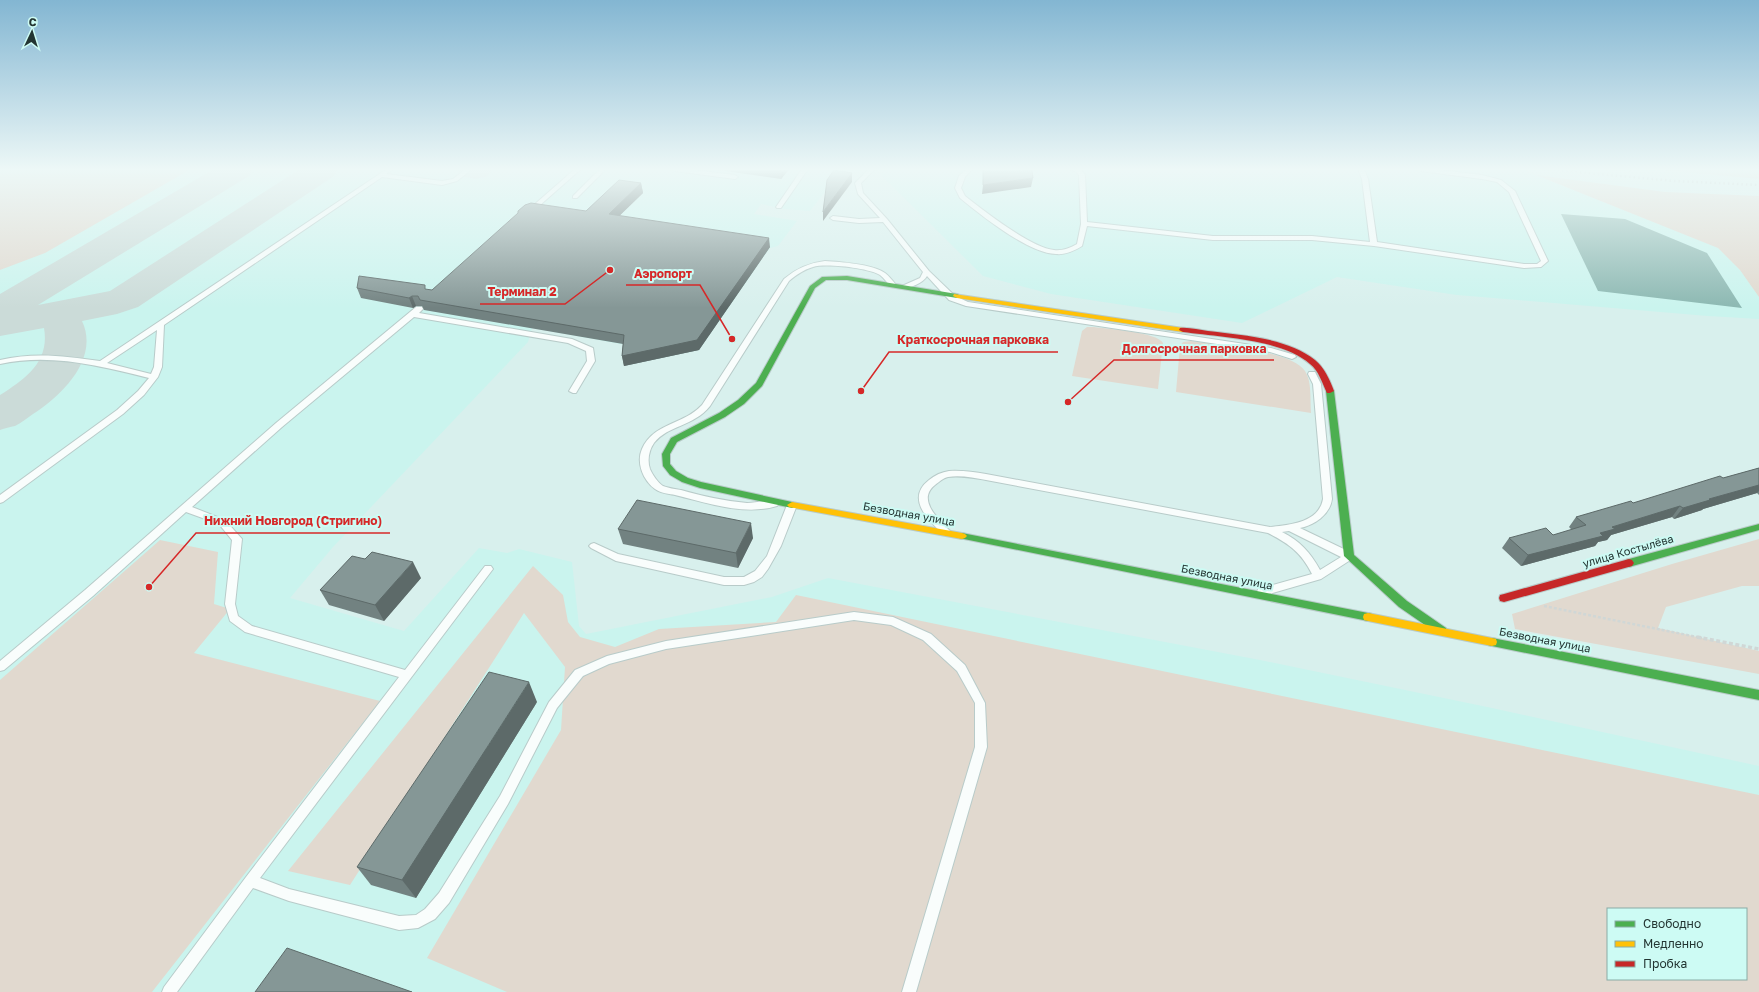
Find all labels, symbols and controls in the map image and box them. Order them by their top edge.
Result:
north arrow [12,12,52,52]
text: С [28,15,37,28]
callout: Аэропорт [626,261,700,285]
text: Аэропорт [634,266,692,281]
callout: Терминал 2 [480,280,565,304]
text: Терминал 2 [487,284,557,299]
callout: Краткосрочная парковка [889,328,1058,352]
text: Краткосрочная парковка [897,332,1049,347]
callout: Долгосрочная парковка [1114,336,1274,360]
text: Долгосрочная парковка [1122,341,1266,356]
street label: Безводная улица [862,499,956,528]
callout: Нижний Новгород (Стригино) [196,509,390,533]
text: Нижний Новгород (Стригино) [204,513,382,528]
street label: улица Костылёва [1581,531,1675,570]
street label: Безводная улица [1180,561,1274,592]
street label: Безводная улица [1498,624,1592,655]
legend [1607,908,1747,980]
text: Свободно [1643,916,1701,931]
text: Медленно [1643,936,1703,951]
text: Пробка [1643,956,1687,971]

